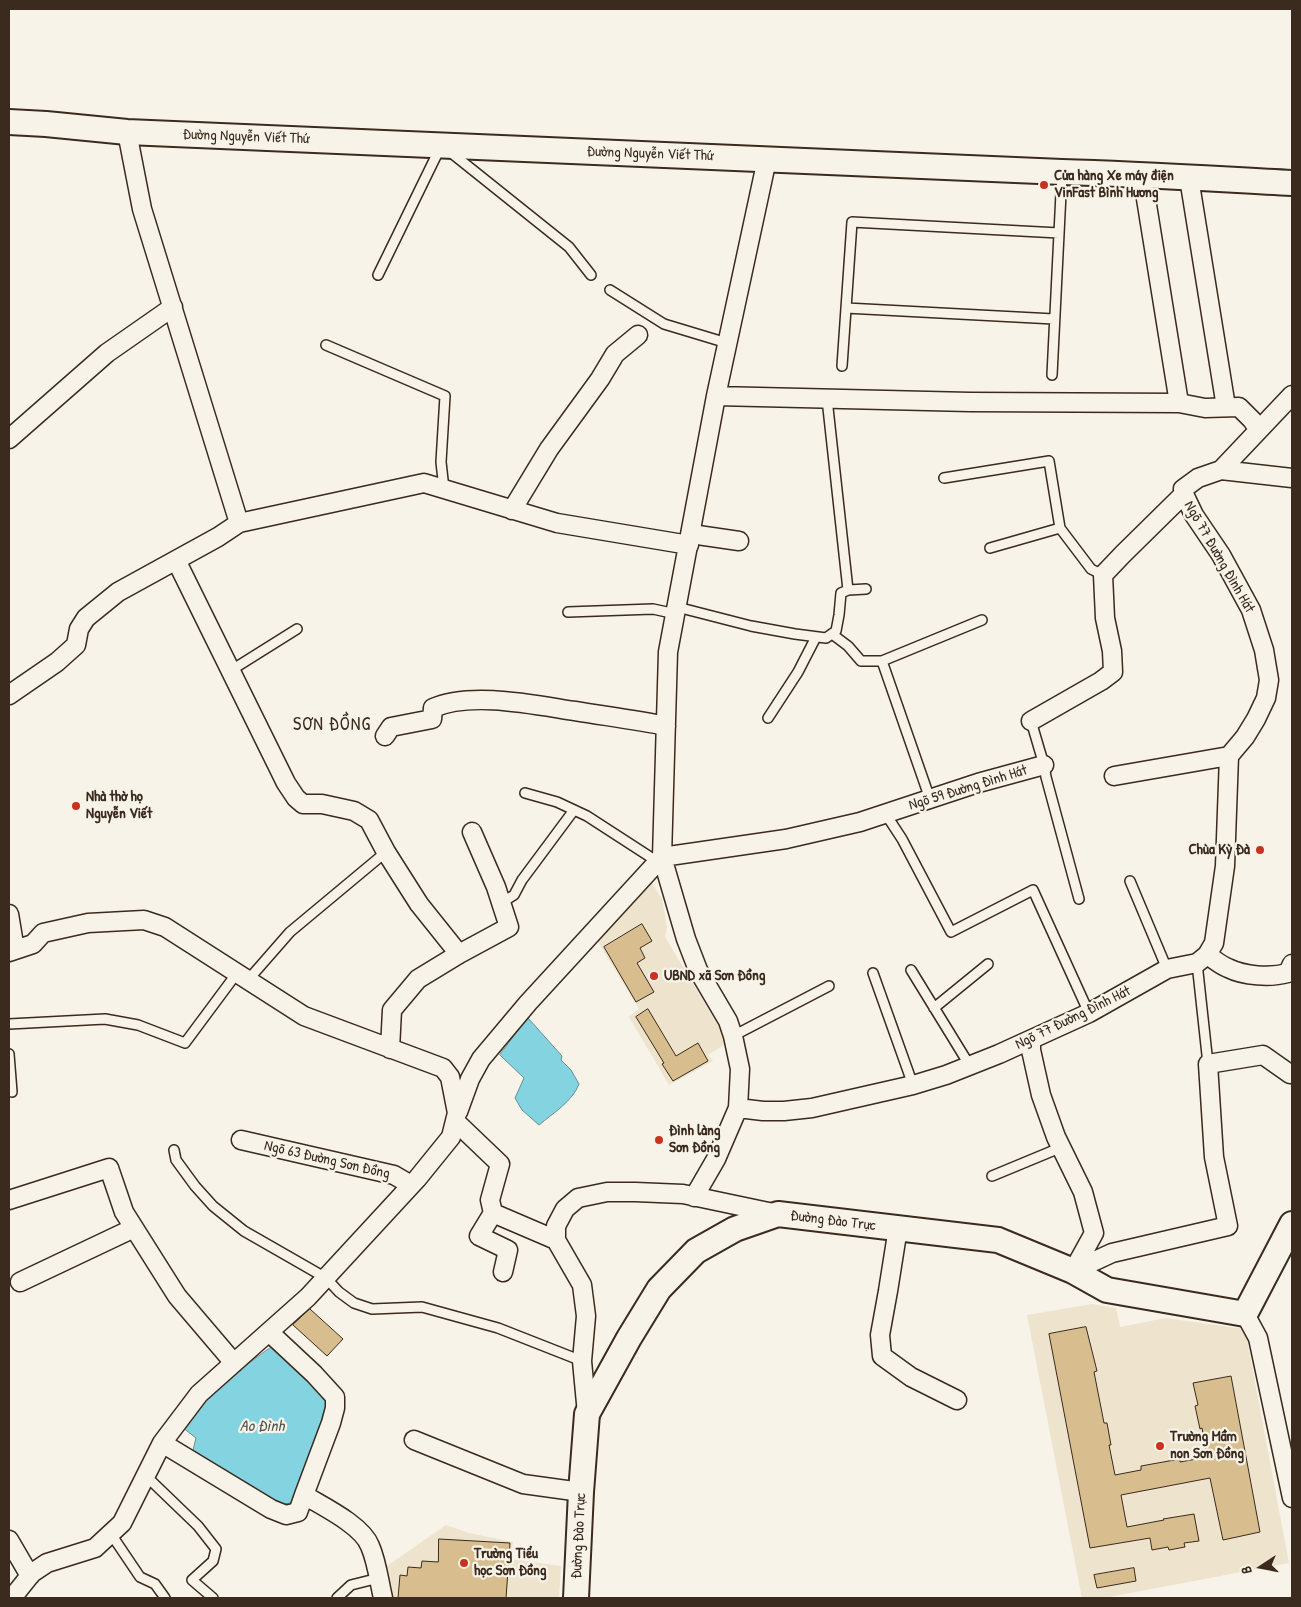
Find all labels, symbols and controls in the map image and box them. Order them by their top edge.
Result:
street label: Đường Nguyễn Viết Thứ [183,126,309,148]
street label: Đường Nguyễn Viết Thứ [587,143,713,165]
place label: Cửa hàng Xe máy điện VinFast Bình Hương [1054,167,1174,202]
marker: Cửa hàng Xe máy điện VinFast Bình Hương [1038,179,1050,191]
street label: Ngõ 77 Đường Đình Hát [1180,498,1258,616]
district label: SƠN ĐỒNG [292,714,372,736]
street label: Ngõ 59 Đường Đình Hát [907,761,1029,815]
place label: Nhà thờ họ Nguyễn Viết [86,788,152,823]
marker: Nhà thờ họ Nguyễn Viết [70,800,82,812]
place label: Chùa Kỳ Đà [1188,841,1250,859]
marker: Chùa Kỳ Đà [1254,844,1266,856]
place label: UBND xã Sơn Đồng [664,967,765,985]
marker: UBND xã Sơn Đồng [648,970,660,982]
street label: Ngõ 77 Đường Đình Hát [1012,982,1134,1054]
place label: Đình làng Sơn Đồng [669,1122,720,1157]
marker: Đình làng Sơn Đồng [653,1134,665,1146]
street label: Ngõ 63 Đường Sơn Đồng [262,1137,392,1183]
street label: Đường Đào Trực [790,1207,876,1235]
water label: Ao Đình [240,1417,284,1437]
place label: Trường Mầm non Sơn Đồng [1170,1428,1244,1463]
marker: Trường Mầm non Sơn Đồng [1154,1440,1166,1452]
street label: Đường Đào Trực [568,1493,590,1579]
north arrow [1236,1542,1286,1592]
place label: Trường Tiểu học Sơn Đồng [474,1545,547,1580]
marker: Trường Tiểu học Sơn Đồng [458,1557,470,1569]
text: B [1236,1565,1256,1575]

